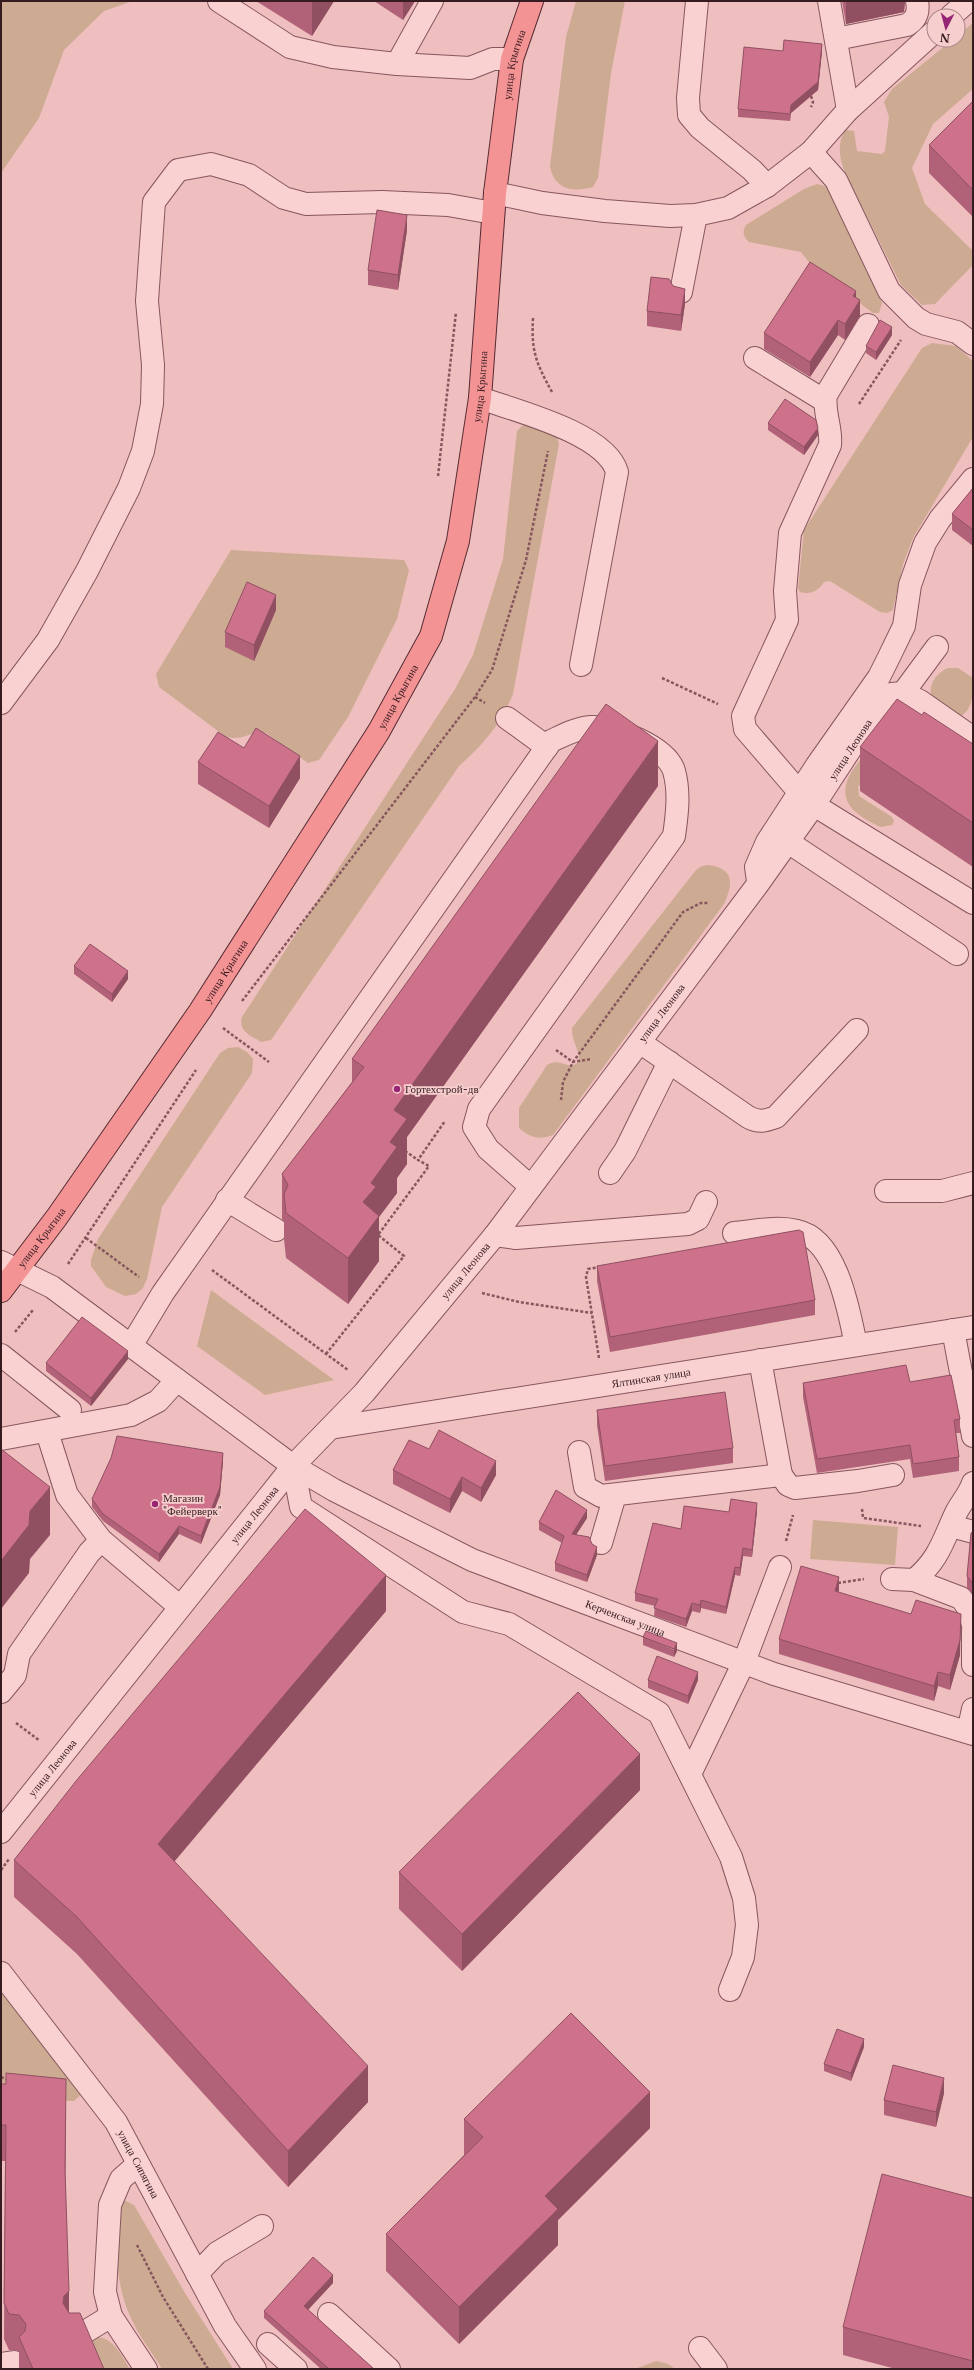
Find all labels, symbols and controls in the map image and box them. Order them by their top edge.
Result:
north arrow [926,8,966,48]
street label: улица Крыгина [500,28,529,101]
text: N [938,30,951,45]
street label: улица Крыгина [469,350,490,423]
street label: улица Крыгина [374,662,421,732]
street label: улица Леонова [825,716,875,782]
street label: улица Крыгина [200,937,251,1005]
street label: улица Леонова [635,981,688,1045]
place label: Гортехстрой-дв [405,1082,479,1096]
marker: Гортехстрой-дв [392,1084,402,1094]
street label: улица Крыгина [14,1205,69,1270]
street label: улица Леонова [438,1239,493,1302]
street label: Ялтинская улица [611,1364,692,1391]
street label: улица Леонова [227,1483,281,1546]
place label: Магазин "Фейерверк" [163,1491,222,1518]
marker: Магазин "Фейерверк" [150,1499,160,1509]
street label: Керченская улица [584,1596,667,1639]
street label: улица Леонова [25,1736,79,1799]
street label: улица Сипягина [114,2127,163,2201]

